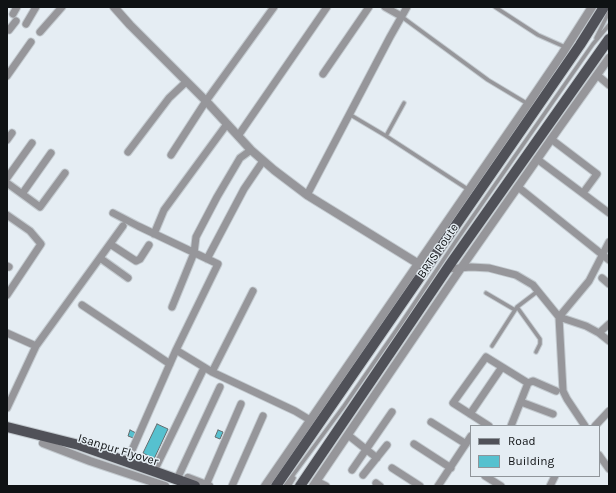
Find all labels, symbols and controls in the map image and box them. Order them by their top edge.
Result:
street label: BRTS Route [414,221,462,281]
legend [470,425,600,477]
street label: Isanpur Flyover [76,431,160,469]
text: Road [508,434,536,448]
text: Building [508,454,554,468]

